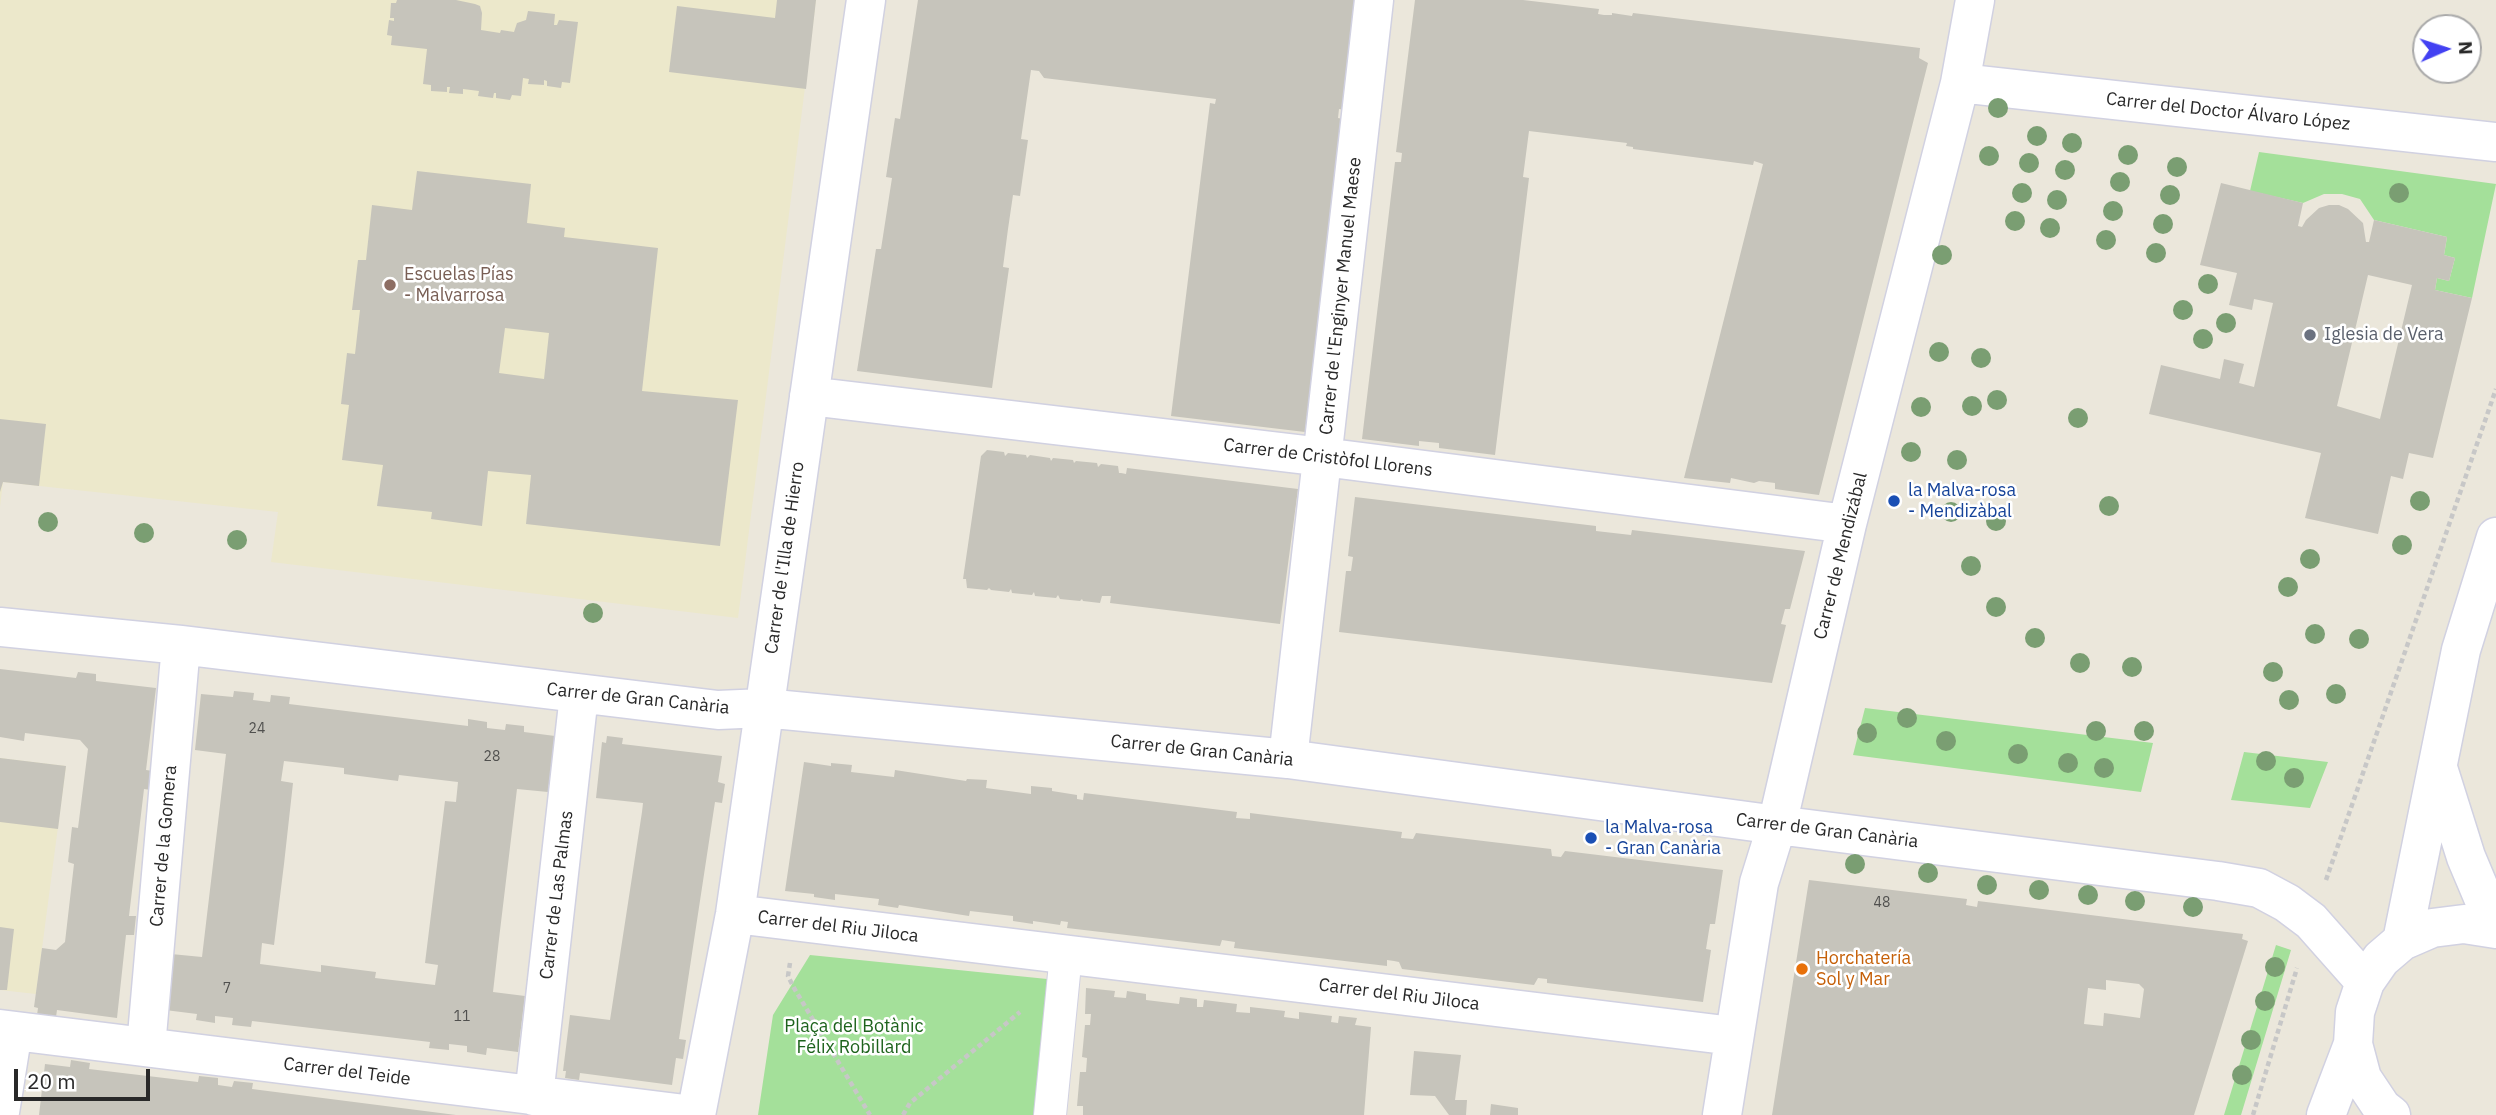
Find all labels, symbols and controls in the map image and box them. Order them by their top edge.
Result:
north arrow [2412,14,2482,84]
text: N [2454,40,2478,55]
street label: Carrer del Doctor Álvaro López [2105,88,2351,136]
street label: Carrer de l'Enginyer Manuel Maese [1316,156,1366,436]
place label: Escuelas Pías - Malvarrosa [404,264,514,306]
marker: Escuelas Pías - Malvarrosa [382,277,398,293]
place label: Iglesia de Vera [2324,324,2444,346]
marker: Iglesia de Vera [2302,327,2318,343]
street label: Carrer de Cristòfol Llorens [1222,434,1434,482]
street label: Carrer de l'Illa de Hierro [761,460,809,656]
street label: Carrer de Mendizábal [1810,470,1872,642]
place label: la Malva-rosa - Mendizàbal [1908,480,2016,522]
marker: la Malva-rosa - Mendizàbal [1886,493,1902,509]
street label: Carrer de Gran Canària [546,679,730,719]
house number: 24 [249,721,265,737]
street label: Carrer de Gran Canària [1110,731,1294,771]
house number: 28 [484,749,500,765]
street label: Carrer de la Gomera [146,764,182,928]
street label: Carrer de Las Palmas [536,809,578,981]
street label: Carrer de Gran Canària [1735,809,1919,853]
place label: la Malva-rosa - Gran Canària [1605,817,1721,860]
marker: la Malva-rosa - Gran Canària [1583,830,1599,846]
house number: 48 [1874,895,1890,911]
street label: Carrer del Riu Jiloca [756,906,920,948]
place label: Horchatería Sol y Mar [1816,948,1911,990]
marker: Horchatería Sol y Mar [1794,961,1810,977]
street label: Carrer del Riu Jiloca [1317,974,1481,1016]
house number: 7 [223,981,231,997]
house number: 11 [454,1009,470,1025]
park label: Plaça del Botànic Félix Robillard [784,1016,924,1058]
street label: Carrer del Teide [282,1053,412,1091]
scale bar [18,1056,154,1100]
text: 20 m [27,1067,76,1095]

